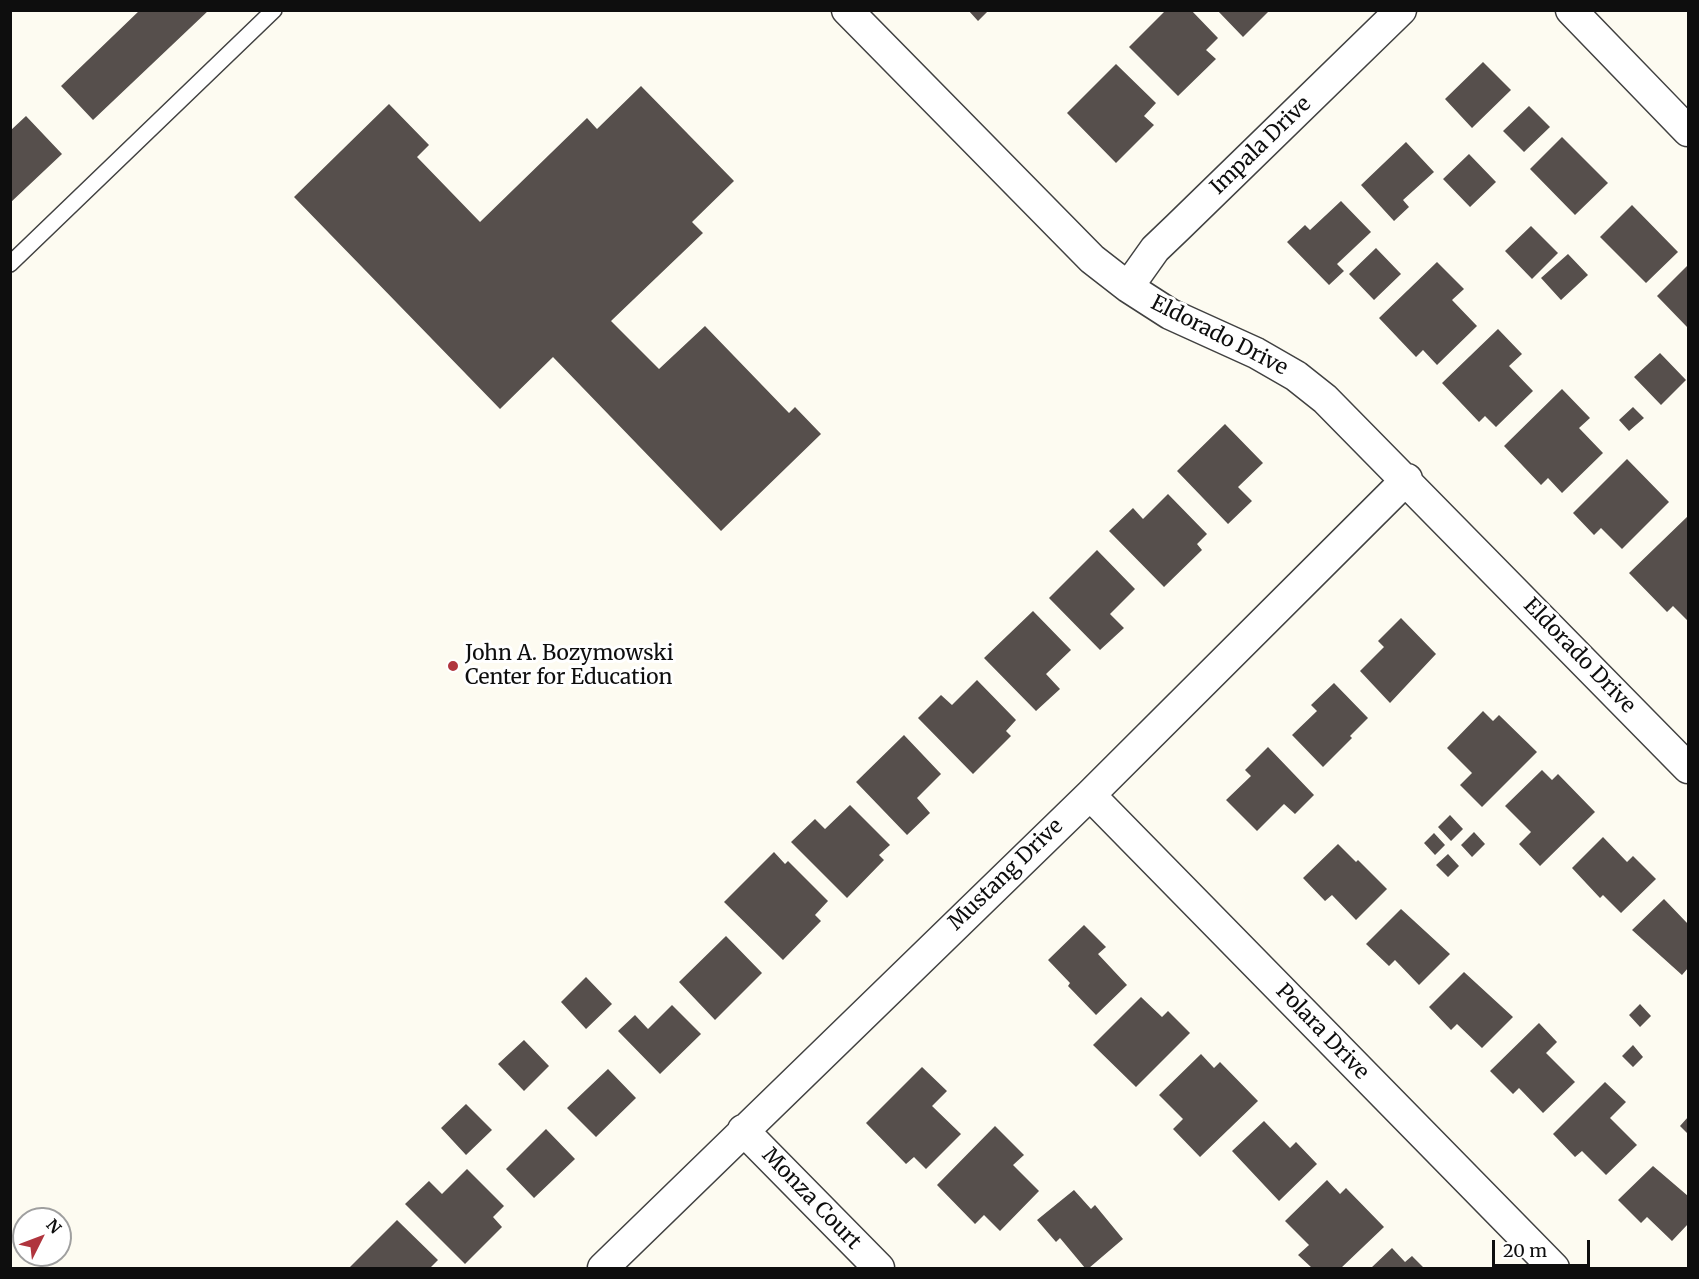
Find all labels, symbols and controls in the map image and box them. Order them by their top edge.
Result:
street label: Impala Drive [1206,92,1316,200]
street label: Eldorado Drive [1146,291,1292,381]
street label: Eldorado Drive [1518,593,1640,719]
place label: John A. Bozymowski Center for Education [465,641,673,691]
marker: John A. Bozymowski Center for Education [446,659,460,673]
street label: Mustang Drive [944,814,1068,936]
street label: Polara Drive [1270,979,1374,1085]
street label: Monza Court [756,1143,866,1255]
north arrow [12,1207,72,1267]
text: N [42,1215,66,1238]
scale bar [1495,1228,1592,1266]
text: 20 m [1503,1239,1547,1262]

